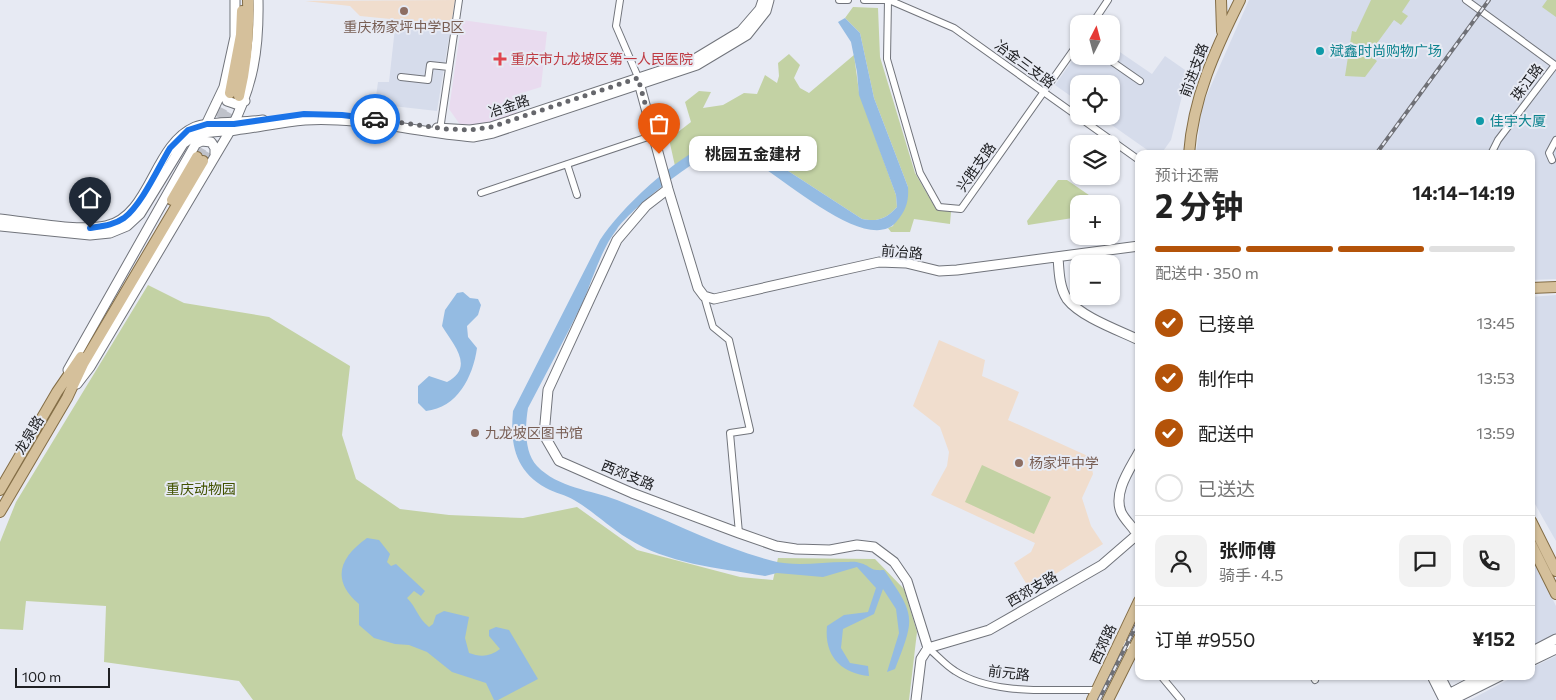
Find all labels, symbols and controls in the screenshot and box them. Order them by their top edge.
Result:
marker: 重庆杨家坪中学B区 [398,5,410,17]
north arrow [1070,15,1120,65]
map controls [1070,15,1120,305]
place label: 重庆杨家坪中学B区 [343,18,465,35]
street label: 冶金三支路 [992,36,1059,91]
street label: 前进支路 [1176,41,1211,99]
place label: 斌鑫时尚购物广场 [1330,42,1442,59]
marker: 斌鑫时尚购物广场 [1314,45,1326,57]
place label: 重庆市九龙坡区第一人民医院 [511,50,693,67]
marker: 重庆市九龙坡区第一人民医院 [493,52,507,66]
street label: 珠江路 [1507,60,1546,104]
button: locate [1070,75,1120,125]
street label: 冶金路 [486,91,531,120]
courier [350,94,400,144]
pin [638,103,680,154]
icon: car [361,105,389,133]
icon: bag [645,110,673,138]
place label: 佳宇大厦 [1490,112,1546,129]
marker: 佳宇大厦 [1474,115,1486,127]
button: layers [1070,135,1120,185]
callout: 桃园五金建材 [689,136,816,172]
street label: 兴胜支路 [953,139,999,195]
text: 桃园五金建材 [705,144,801,163]
text: 预计还需 [1155,165,1219,184]
pin [69,177,111,228]
text: 14:14–14:19 [1412,181,1515,204]
icon: home [76,184,104,212]
text: 2 分钟 [1155,185,1243,225]
button: + [1070,195,1120,245]
street label: 前冶路 [880,241,924,262]
button: − [1070,255,1120,305]
text: 配送中 · 350 m [1155,263,1259,282]
icon: check [1155,309,1183,337]
text: 已接单 [1198,312,1255,335]
text: 13:45 [1476,313,1515,332]
icon: check [1155,364,1183,392]
text: 制作中 [1198,367,1255,390]
text: 13:53 [1477,368,1515,387]
street label: 龙泉路 [10,412,47,457]
icon: check [1155,419,1183,447]
text: 配送中 [1198,422,1255,445]
text: 13:59 [1476,423,1515,442]
place label: 九龙坡区图书馆 [485,424,583,441]
marker: 九龙坡区图书馆 [469,427,481,439]
place label: 杨家坪中学 [1029,454,1099,471]
street label: 西郊支路 [599,456,657,493]
marker: 杨家坪中学 [1013,457,1025,469]
text: 已送达 [1198,477,1255,500]
park label: 重庆动物园 [166,480,236,497]
button: person [1155,535,1207,587]
button: chat [1399,535,1451,587]
button: phone [1463,535,1515,587]
text: 张师傅 [1219,538,1276,561]
text: 骑手 · 4.5 [1219,565,1283,584]
street label: 西郊支路 [1003,567,1060,610]
street label: 西郊路 [1086,621,1119,666]
text: ¥152 [1472,627,1515,650]
text: 订单 #9550 [1155,628,1255,651]
street label: 前元路 [987,662,1031,683]
scale bar [15,665,110,688]
text: 100 m [22,668,61,685]

